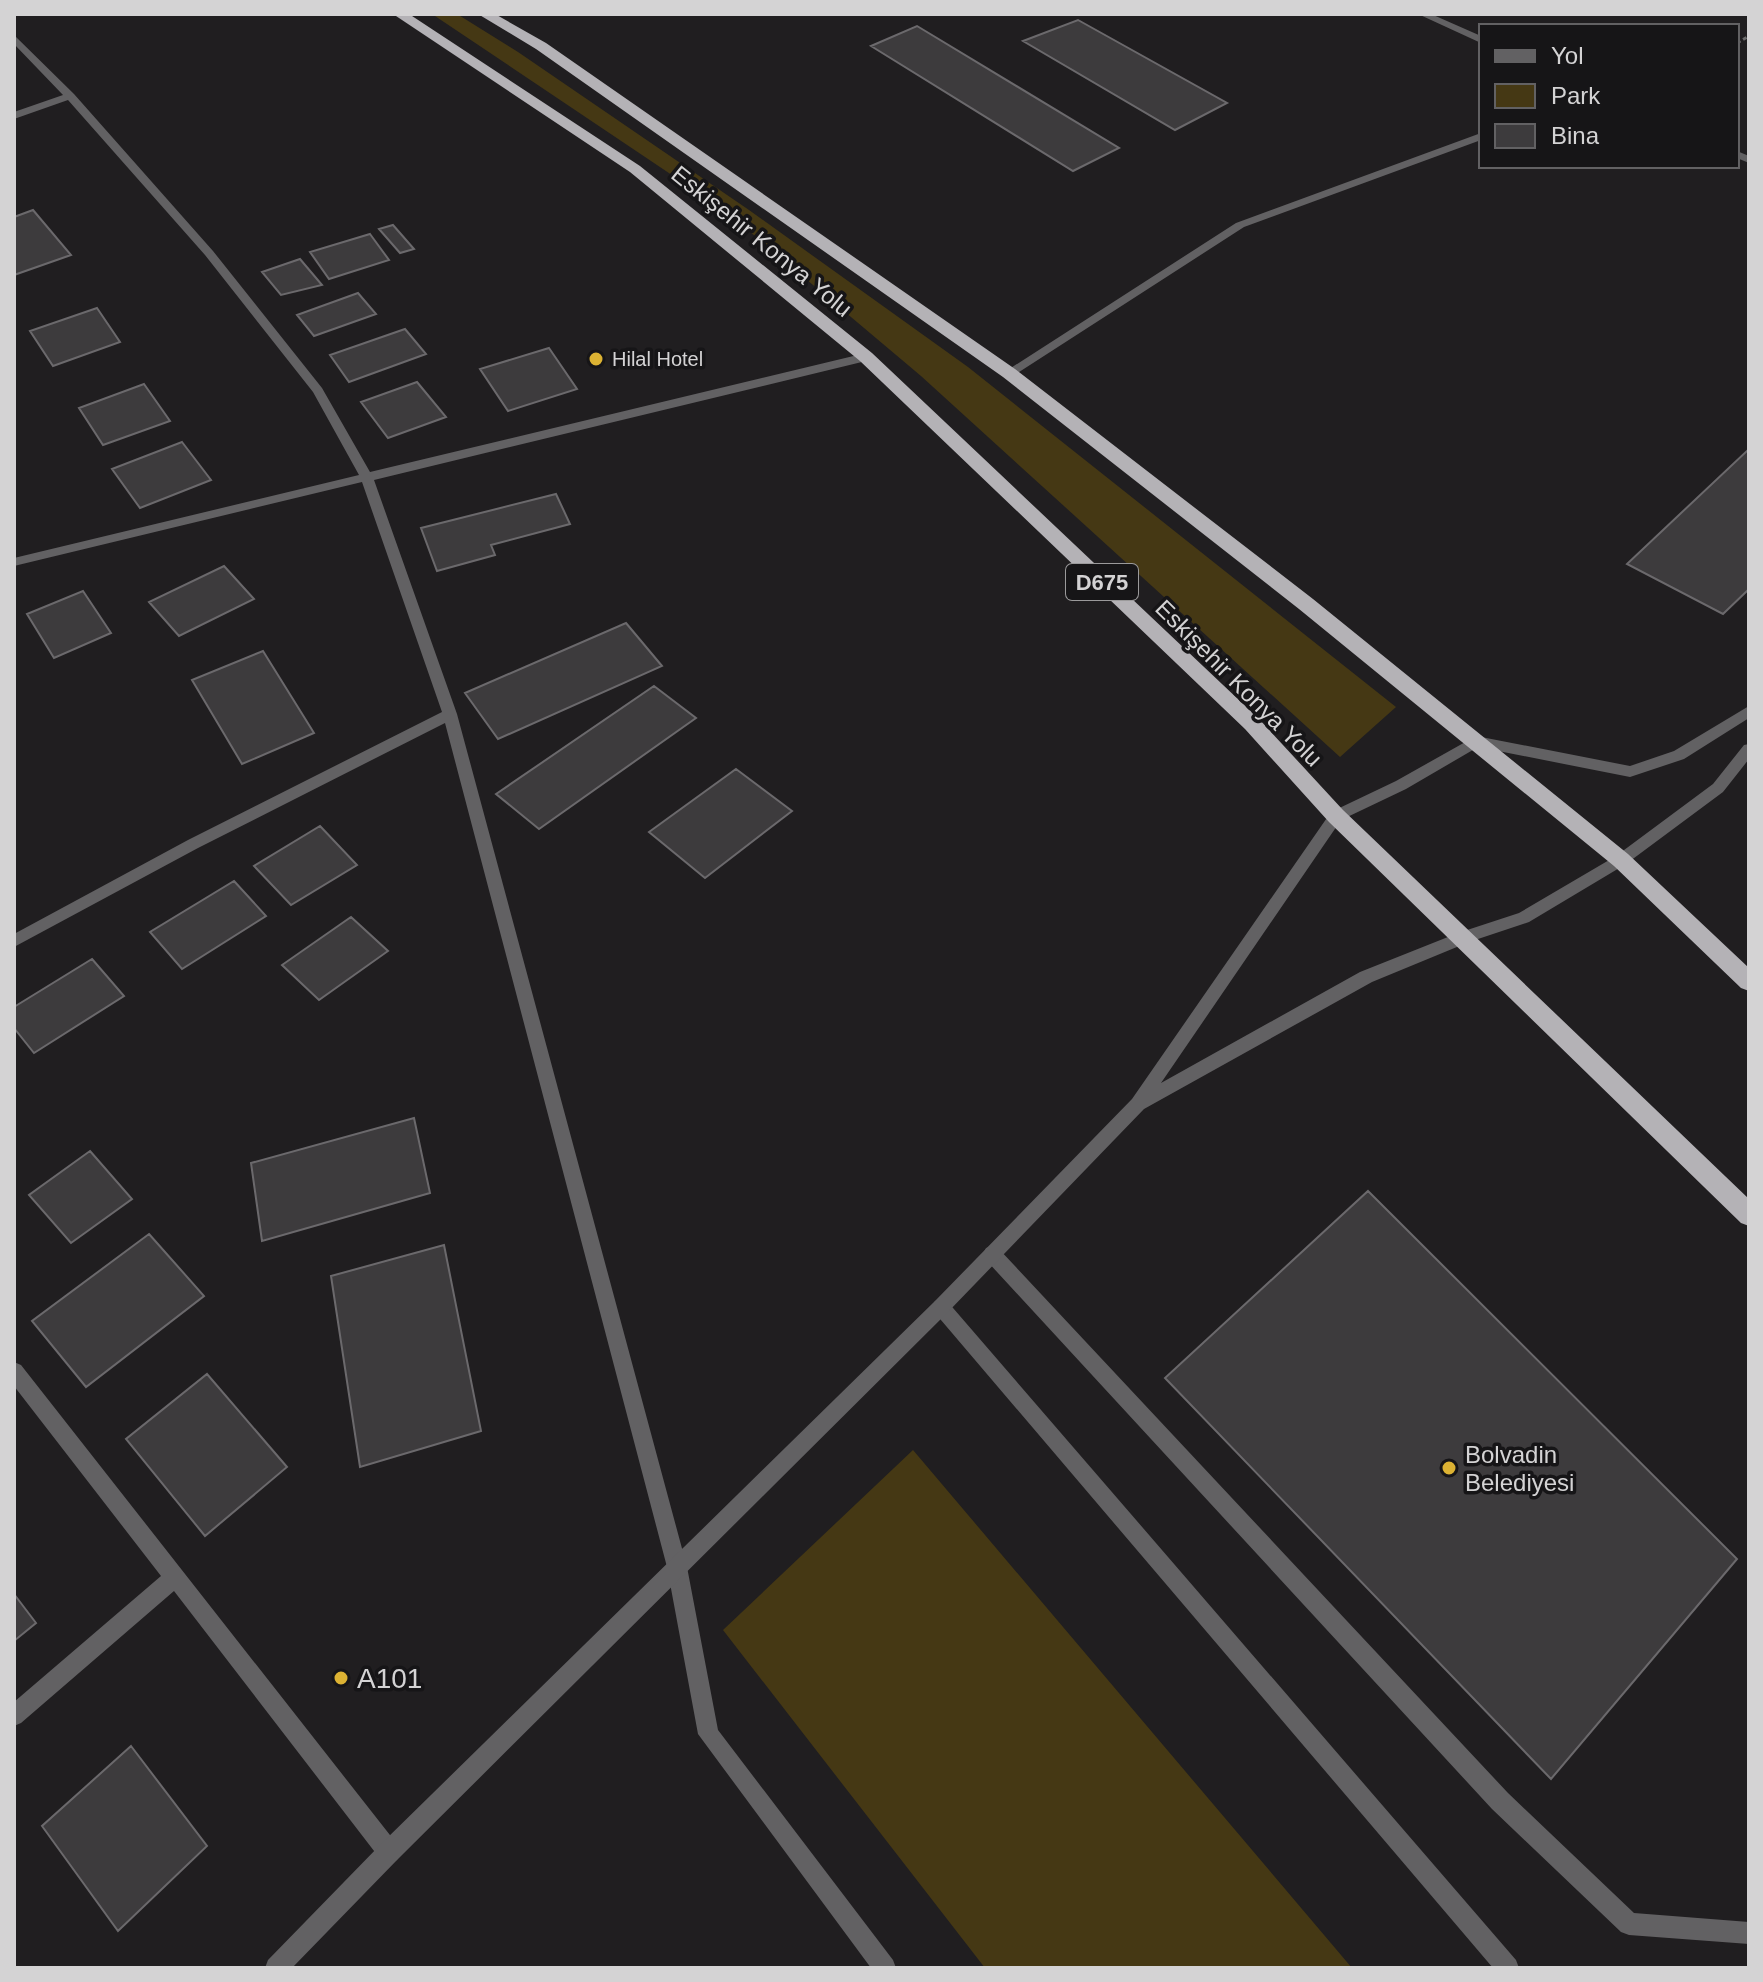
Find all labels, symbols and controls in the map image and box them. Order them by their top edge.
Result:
legend [1479,24,1739,168]
text: Yol [1551,42,1583,69]
text: Park [1551,82,1601,109]
text: Bina [1551,122,1600,149]
street label: Eskişehir Konya Yolu [666,160,858,322]
place label: Hilal Hotel [612,348,703,370]
marker: Hilal Hotel [587,350,605,368]
road number: D675 [1066,564,1138,600]
street label: Eskişehir Konya Yolu [1150,594,1328,772]
place label: Bolvadin Belediyesi [1465,1441,1574,1496]
marker: Bolvadin Belediyesi [1440,1459,1458,1477]
place label: A101 [357,1663,422,1694]
marker: A101 [332,1669,350,1687]

